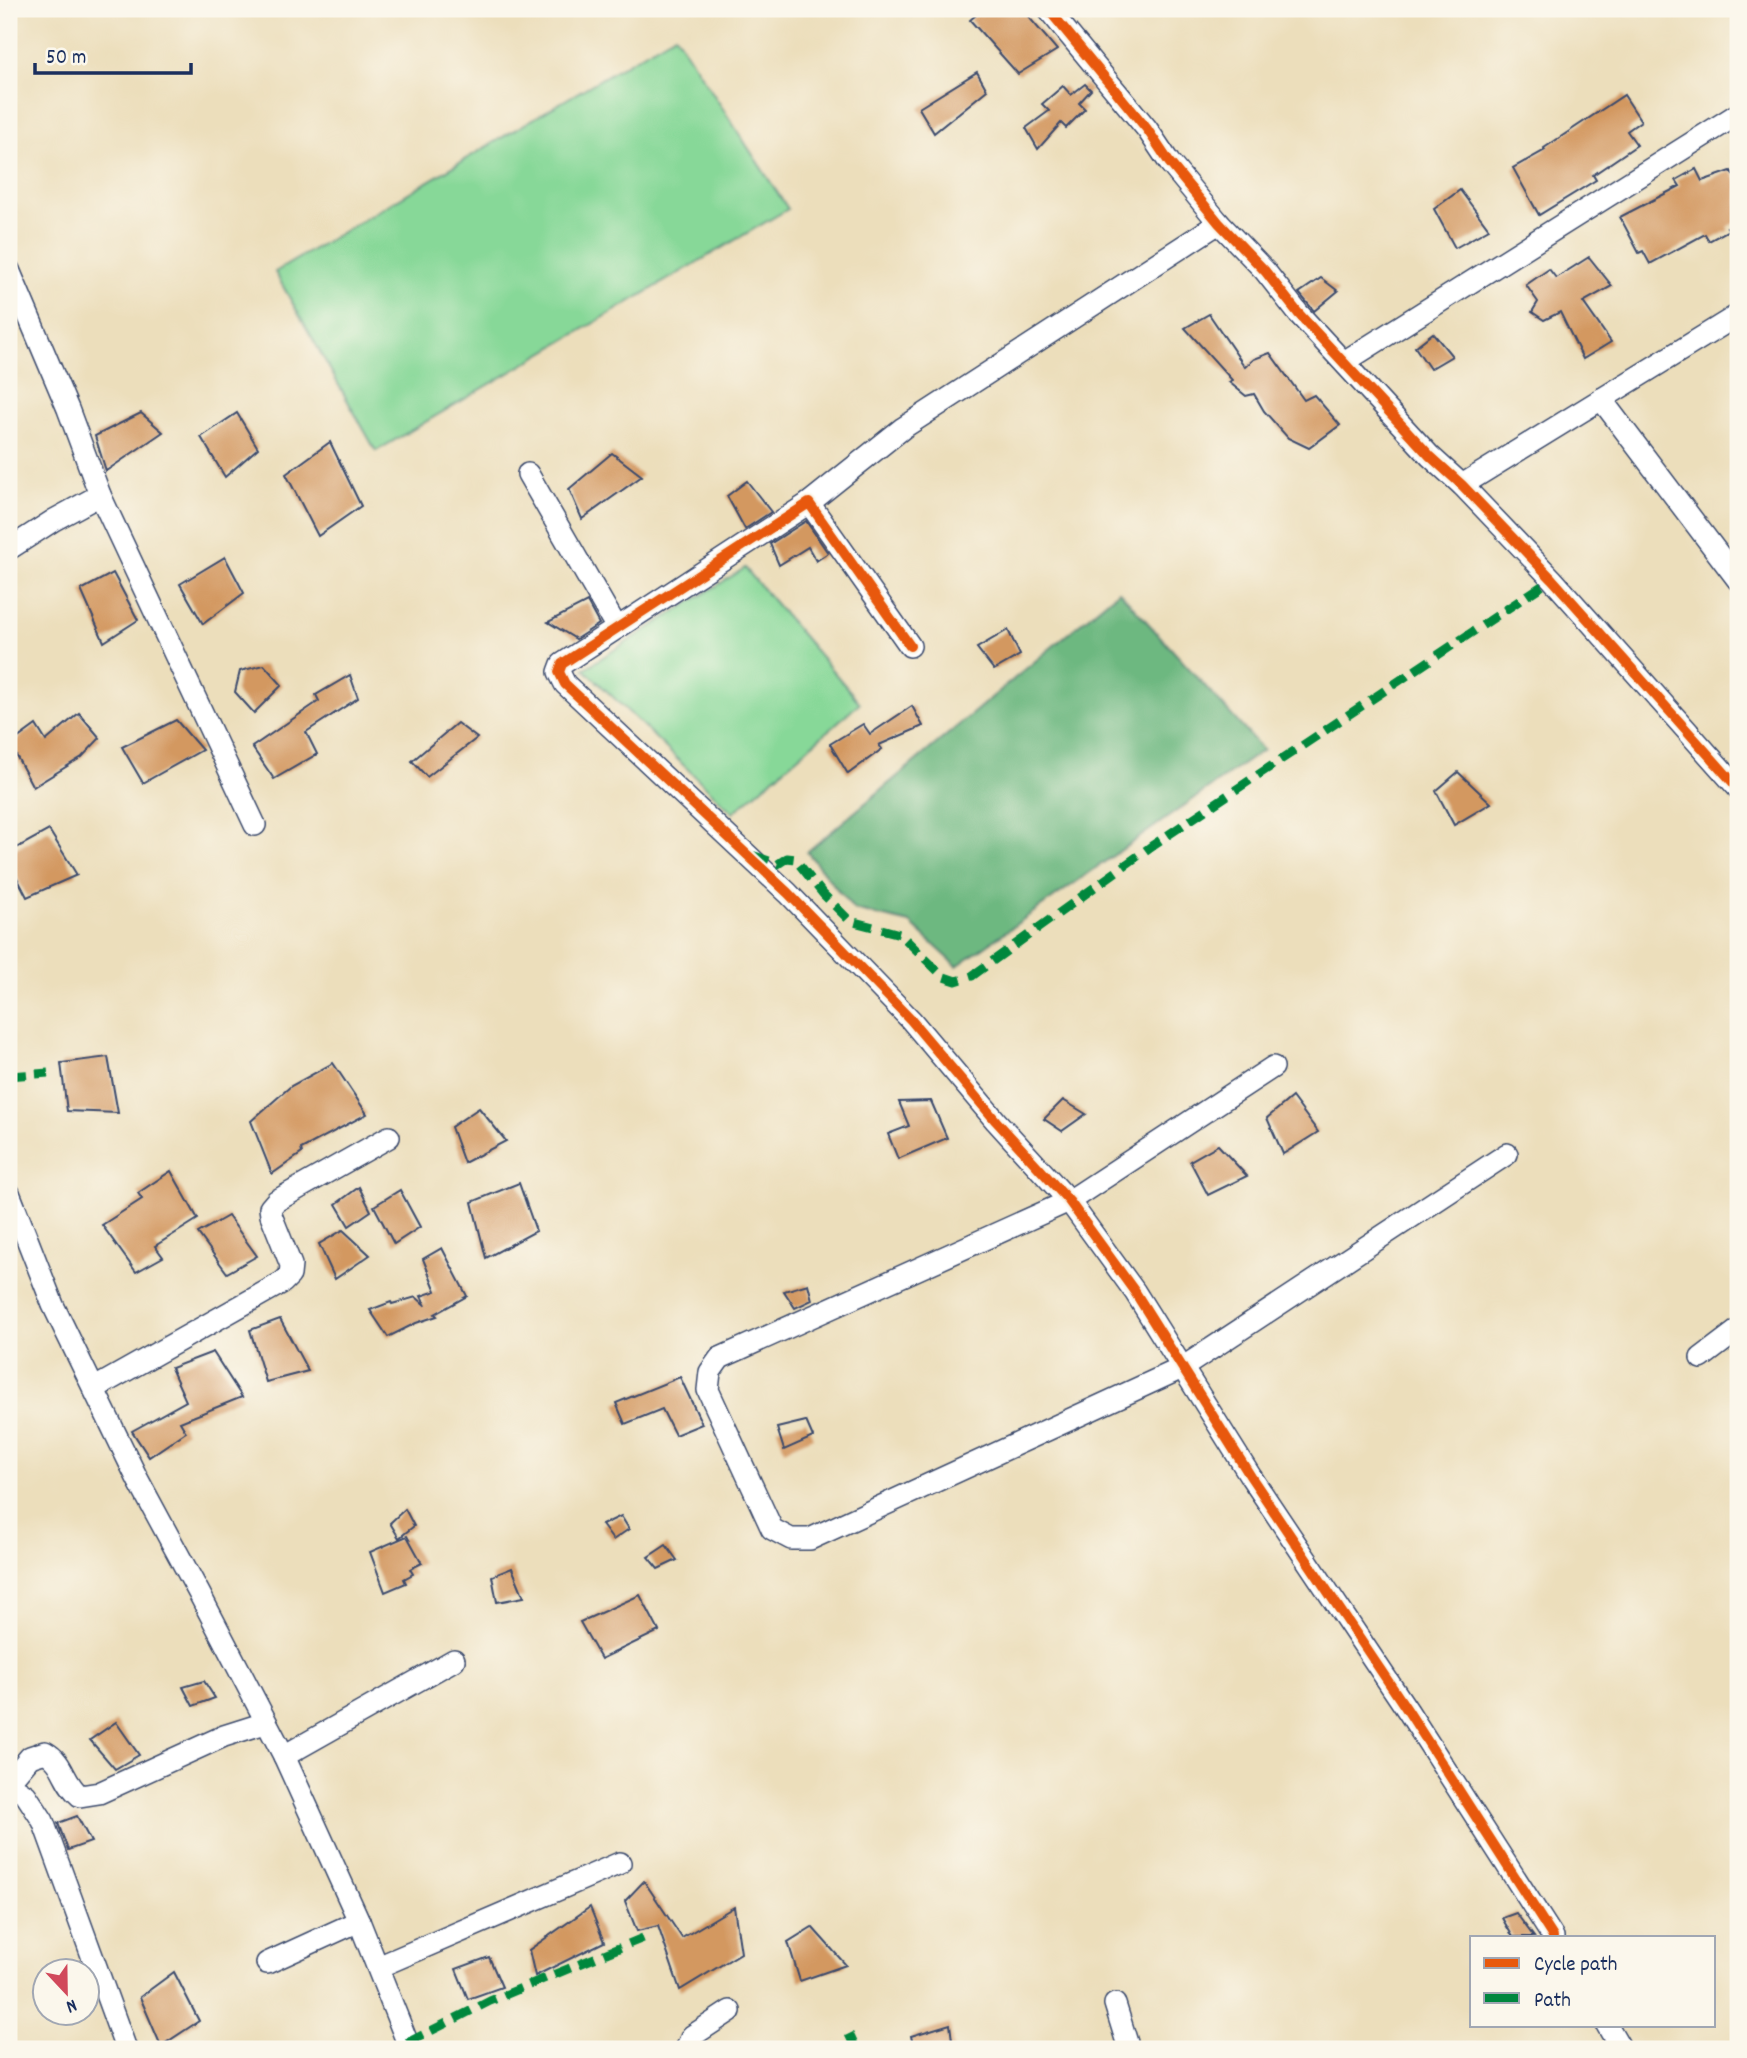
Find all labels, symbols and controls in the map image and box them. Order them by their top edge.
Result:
scale bar [35,32,191,76]
text: 50 m [46,44,86,74]
legend [1470,1936,1716,2026]
text: Cycle path [1534,1951,1617,1981]
north arrow [32,1956,102,2026]
text: Path [1534,1987,1571,2017]
text: N [62,1990,80,2019]

